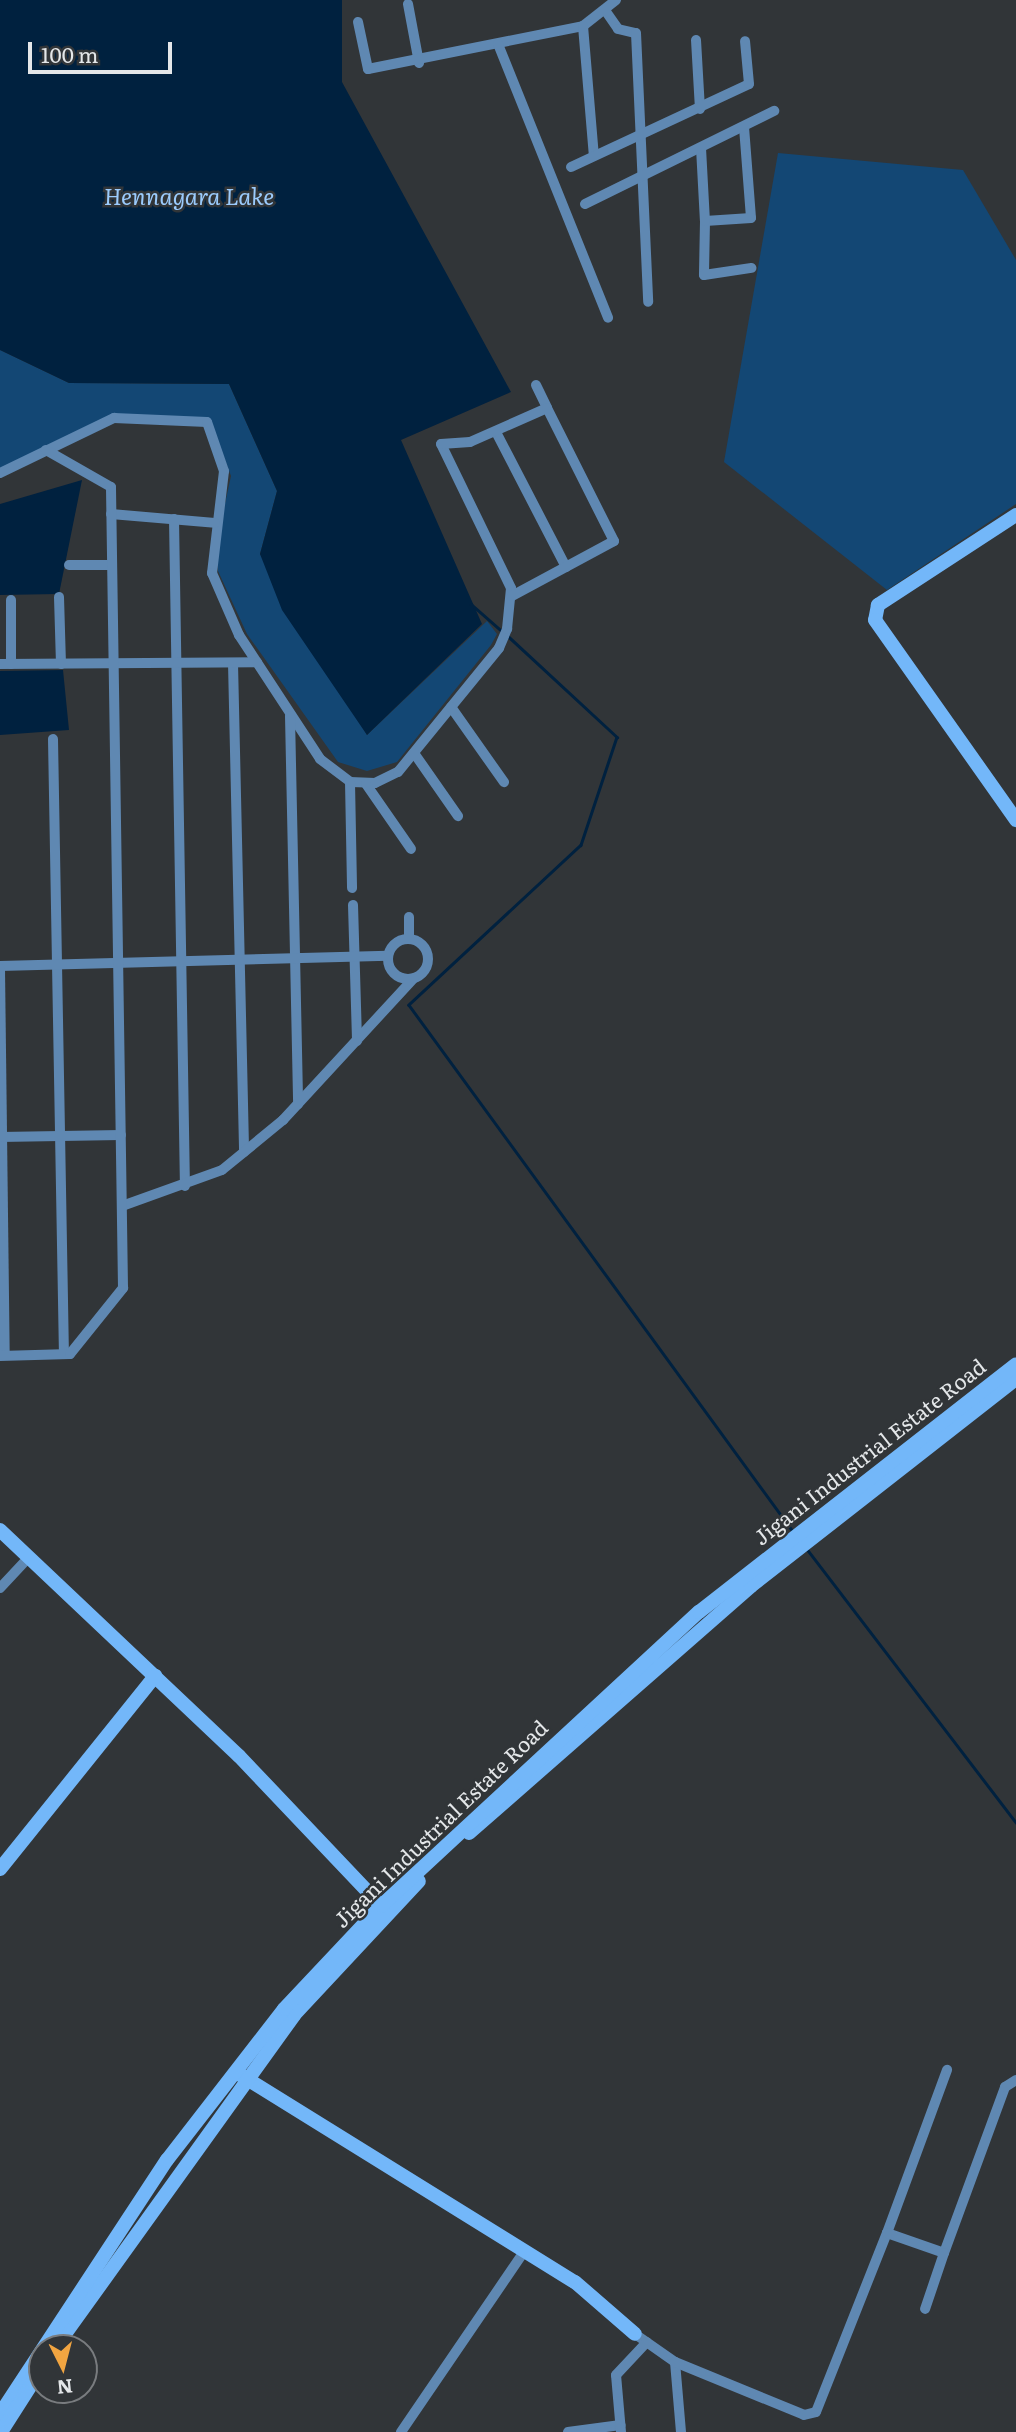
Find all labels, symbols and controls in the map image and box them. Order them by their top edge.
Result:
scale bar [32,28,175,72]
text: 100 m [41,38,98,69]
water label: Hennagara Lake [104,181,274,209]
street label: Jigani Industrial Estate Road [748,1353,990,1549]
street label: Jigani Industrial Estate Road [328,1714,552,1932]
north arrow [28,2334,98,2404]
text: N [56,2373,74,2403]

